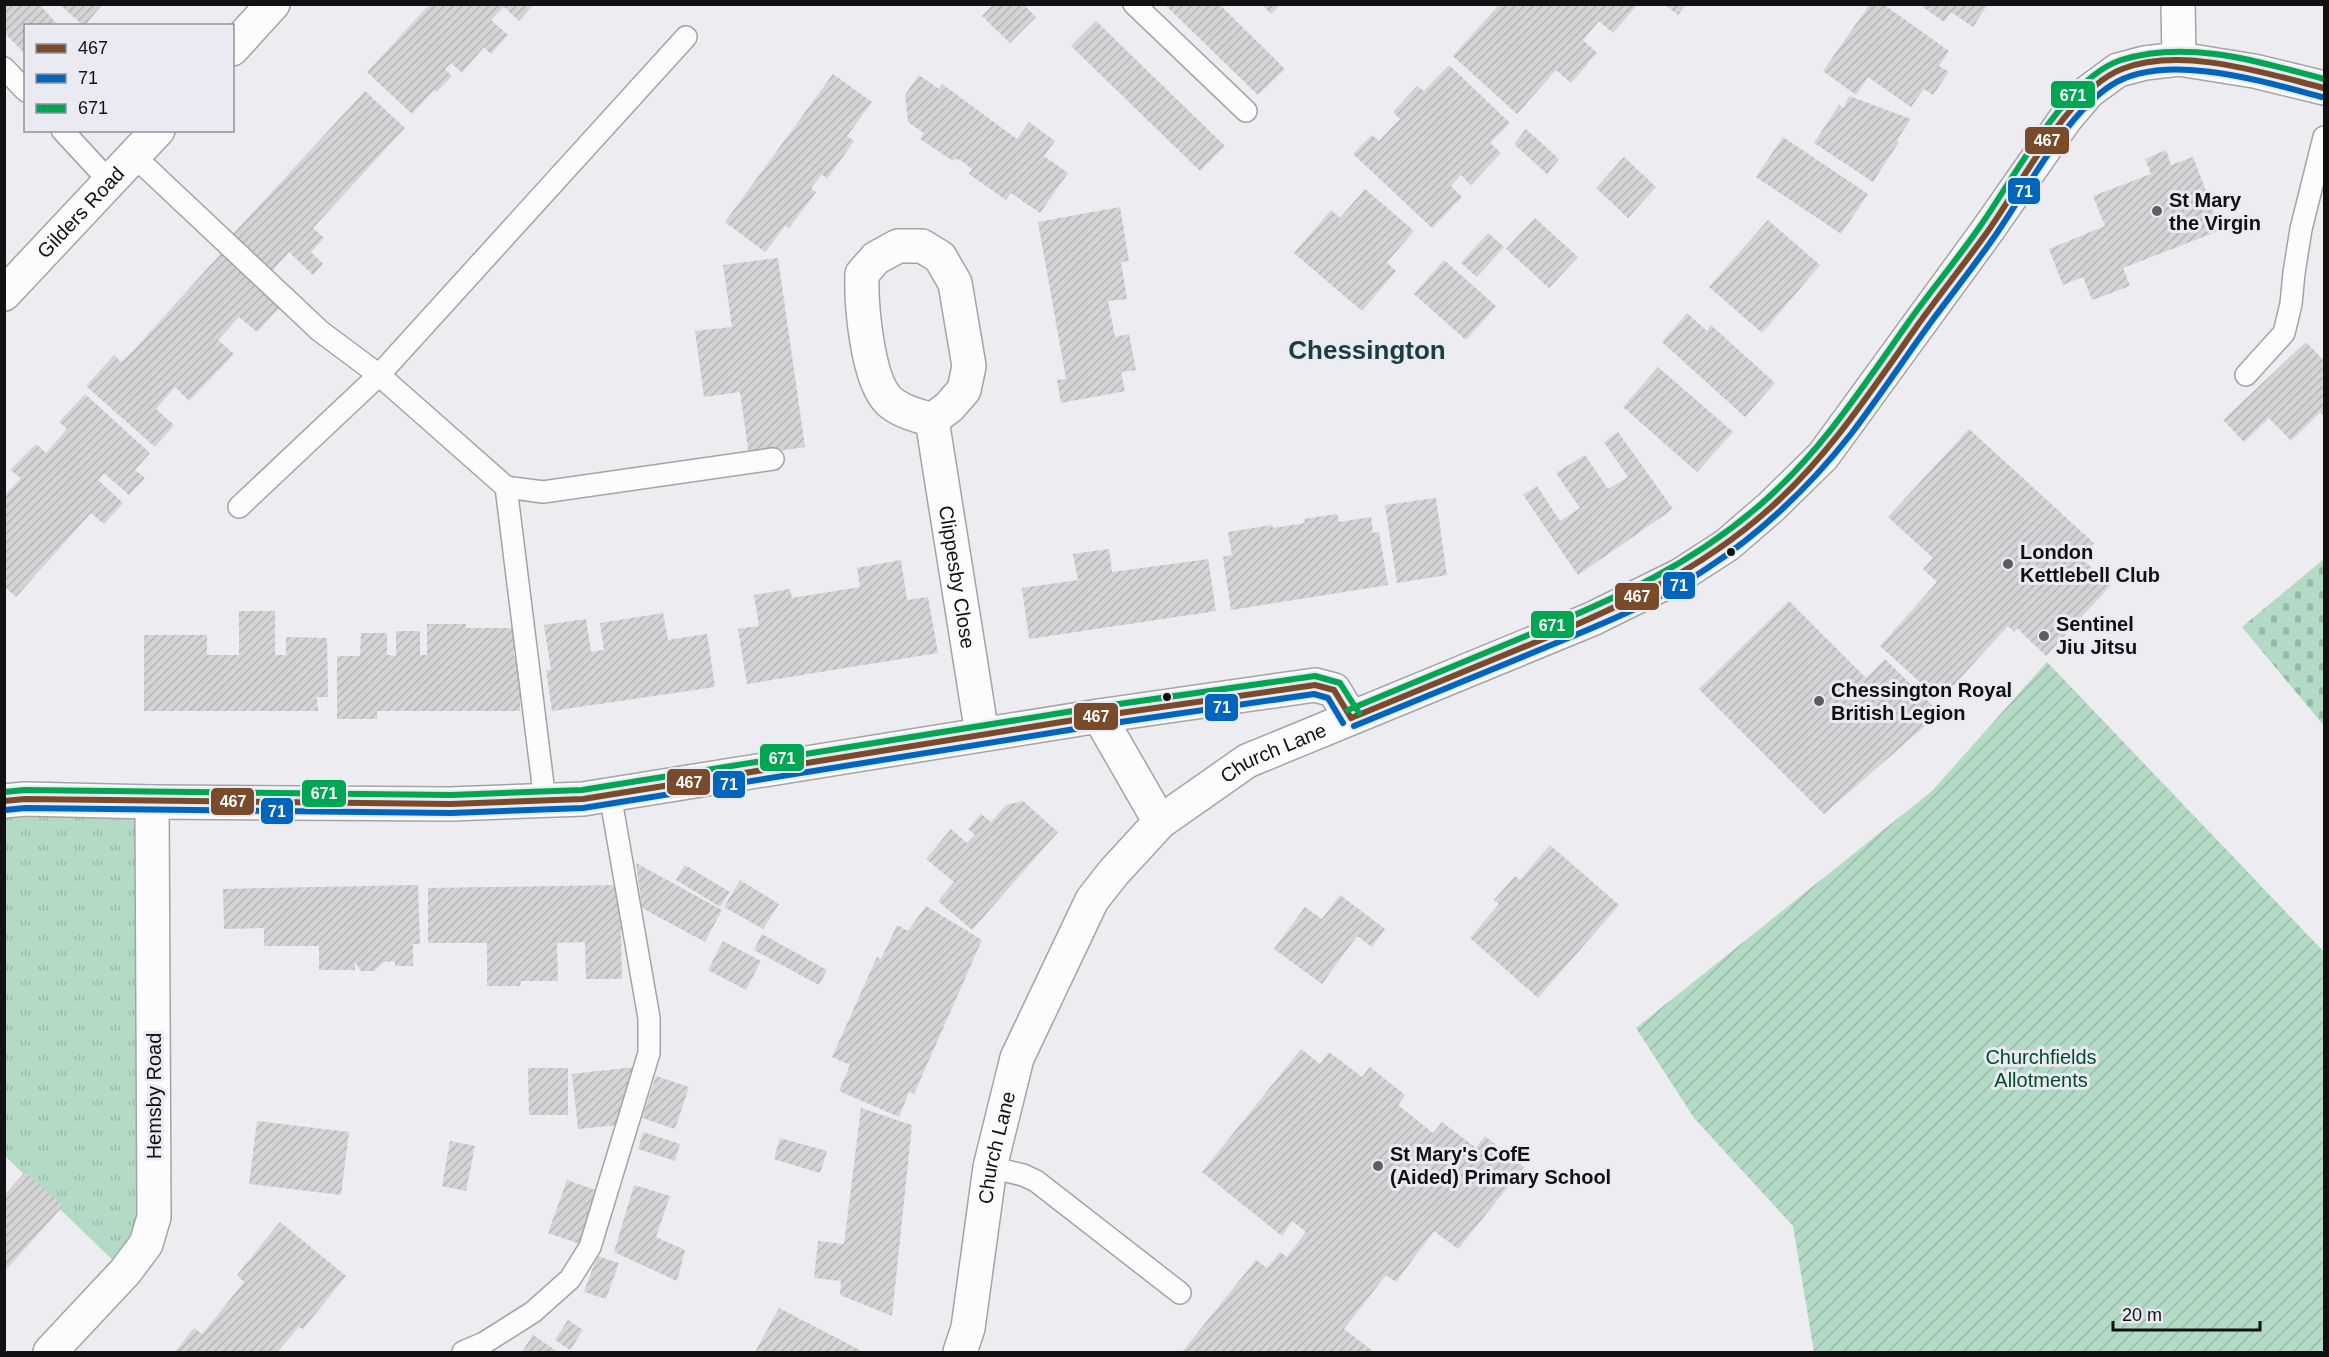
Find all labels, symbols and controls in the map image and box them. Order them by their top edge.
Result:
legend [24,24,234,132]
text: 467 [78,38,108,58]
text: 71 [78,68,98,88]
line badge: 671 [2050,80,2096,109]
text: 671 [2060,87,2086,104]
text: 671 [78,98,108,118]
line badge: 467 [2024,126,2070,155]
text: 467 [2034,132,2060,149]
street label: Gilders Road [33,162,129,262]
line badge: 71 [2007,177,2041,205]
text: 71 [2015,183,2033,200]
place label: St Mary the Virgin [2169,189,2261,234]
marker: St Mary the Virgin [2150,204,2164,218]
district label: Chessington [1288,335,1446,365]
street label: Clippesby Close [935,504,979,650]
place label: London Kettlebell Club [2020,541,2160,586]
unlabelled marker [1725,546,1737,558]
marker: London Kettlebell Club [2001,557,2015,571]
line badge: 71 [1662,571,1696,600]
text: 71 [1670,577,1688,594]
line badge: 467 [1614,582,1660,611]
text: 467 [1624,588,1650,605]
line badge: 671 [1530,610,1575,639]
place label: Sentinel Jiu Jitsu [2056,613,2137,658]
text: 671 [1539,617,1565,634]
marker: Sentinel Jiu Jitsu [2037,629,2051,643]
place label: Chessington Royal British Legion [1831,679,2012,724]
unlabelled marker [1161,691,1173,703]
line badge: 71 [1204,693,1239,722]
marker: Chessington Royal British Legion [1812,694,1826,708]
text: 71 [1213,699,1231,716]
line badge: 467 [1073,702,1119,731]
text: 467 [1083,708,1109,725]
street label: Church Lane [1216,719,1329,787]
line badge: 671 [759,743,805,772]
text: 671 [769,750,795,767]
line badge: 467 [666,768,711,796]
line badge: 71 [712,770,746,799]
text: 467 [676,774,702,791]
text: 71 [720,776,738,793]
line badge: 671 [301,779,347,808]
text: 671 [311,785,337,802]
line badge: 467 [210,787,255,816]
text: 467 [220,793,246,810]
line badge: 71 [260,797,294,825]
text: 71 [268,803,286,820]
street label: Hemsby Road [143,1033,165,1159]
park label: Churchfields Allotments [1985,1046,2097,1091]
street label: Church Lane [974,1089,1019,1205]
place label: St Mary's CofE (Aided) Primary School [1390,1143,1611,1188]
marker: St Mary's CofE (Aided) Primary School [1371,1159,1385,1173]
scale bar [2113,1294,2260,1332]
text: 20 m [2122,1305,2162,1325]

